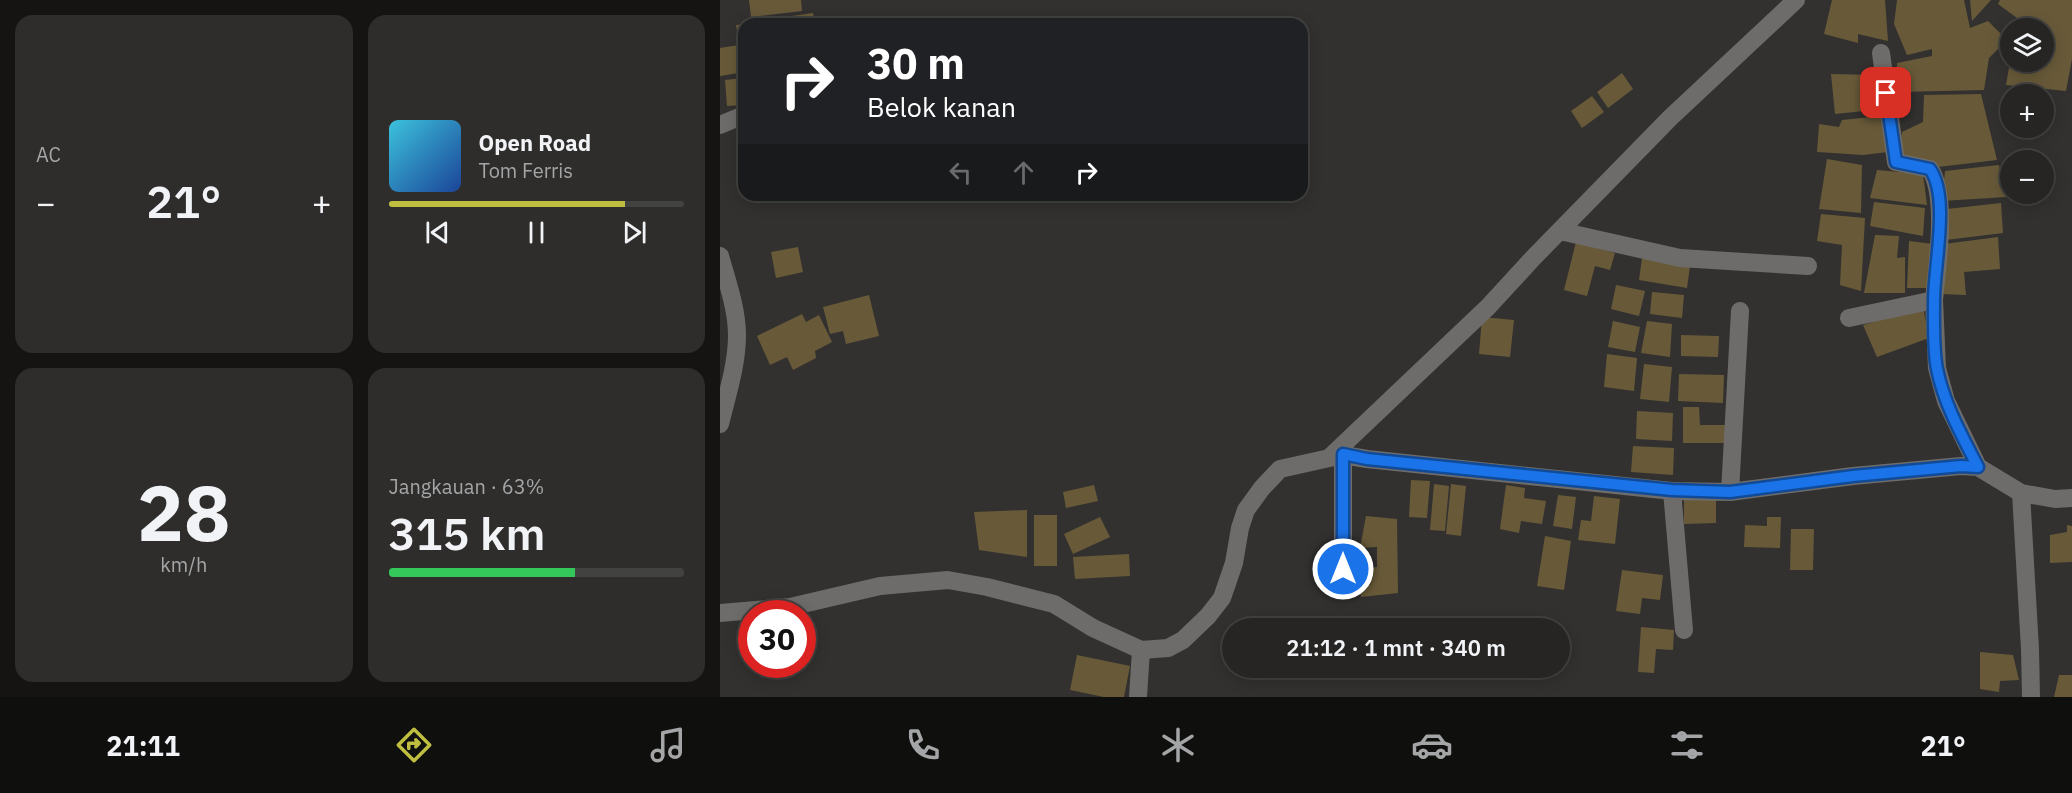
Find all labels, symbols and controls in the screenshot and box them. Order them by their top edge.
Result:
map controls [2000,18,2054,204]
button: layers [2000,18,2054,72]
text: 30 m [867,36,965,91]
icon: right [768,42,846,120]
pin [1860,67,1911,118]
icon: arrive [1869,76,1902,109]
button: + [2000,84,2054,138]
text: Belok kanan [867,89,1016,124]
text: Open Road [479,128,591,157]
text: AC [36,141,61,168]
button: − [2000,150,2054,204]
icon: left [944,156,977,189]
icon: ahead [1007,156,1040,189]
icon: right [1070,156,1103,189]
text: Tom Ferris [479,157,573,184]
text: 21° [146,172,221,230]
text: − [36,181,56,224]
text: + [312,181,331,224]
icon: previous [421,216,454,249]
icon: pause [520,216,553,249]
icon: next [618,216,651,249]
text: 28 [137,461,231,562]
text: Jangkauan · 63% [389,473,544,500]
text: 315 km [389,504,545,562]
position arrow [1311,537,1375,601]
text: km/h [160,551,207,578]
speed limit sign: 30 [738,600,816,678]
text: 21:12 · 1 mnt · 340 m [1286,633,1506,662]
icon: directions [393,724,435,766]
icon: music [647,724,689,766]
icon: phone [902,724,944,766]
icon: climate [1157,724,1199,766]
icon: car [1411,724,1453,766]
icon: filters [1666,724,1708,766]
text: 21:11 [106,728,180,763]
text: 21° [1921,728,1966,763]

